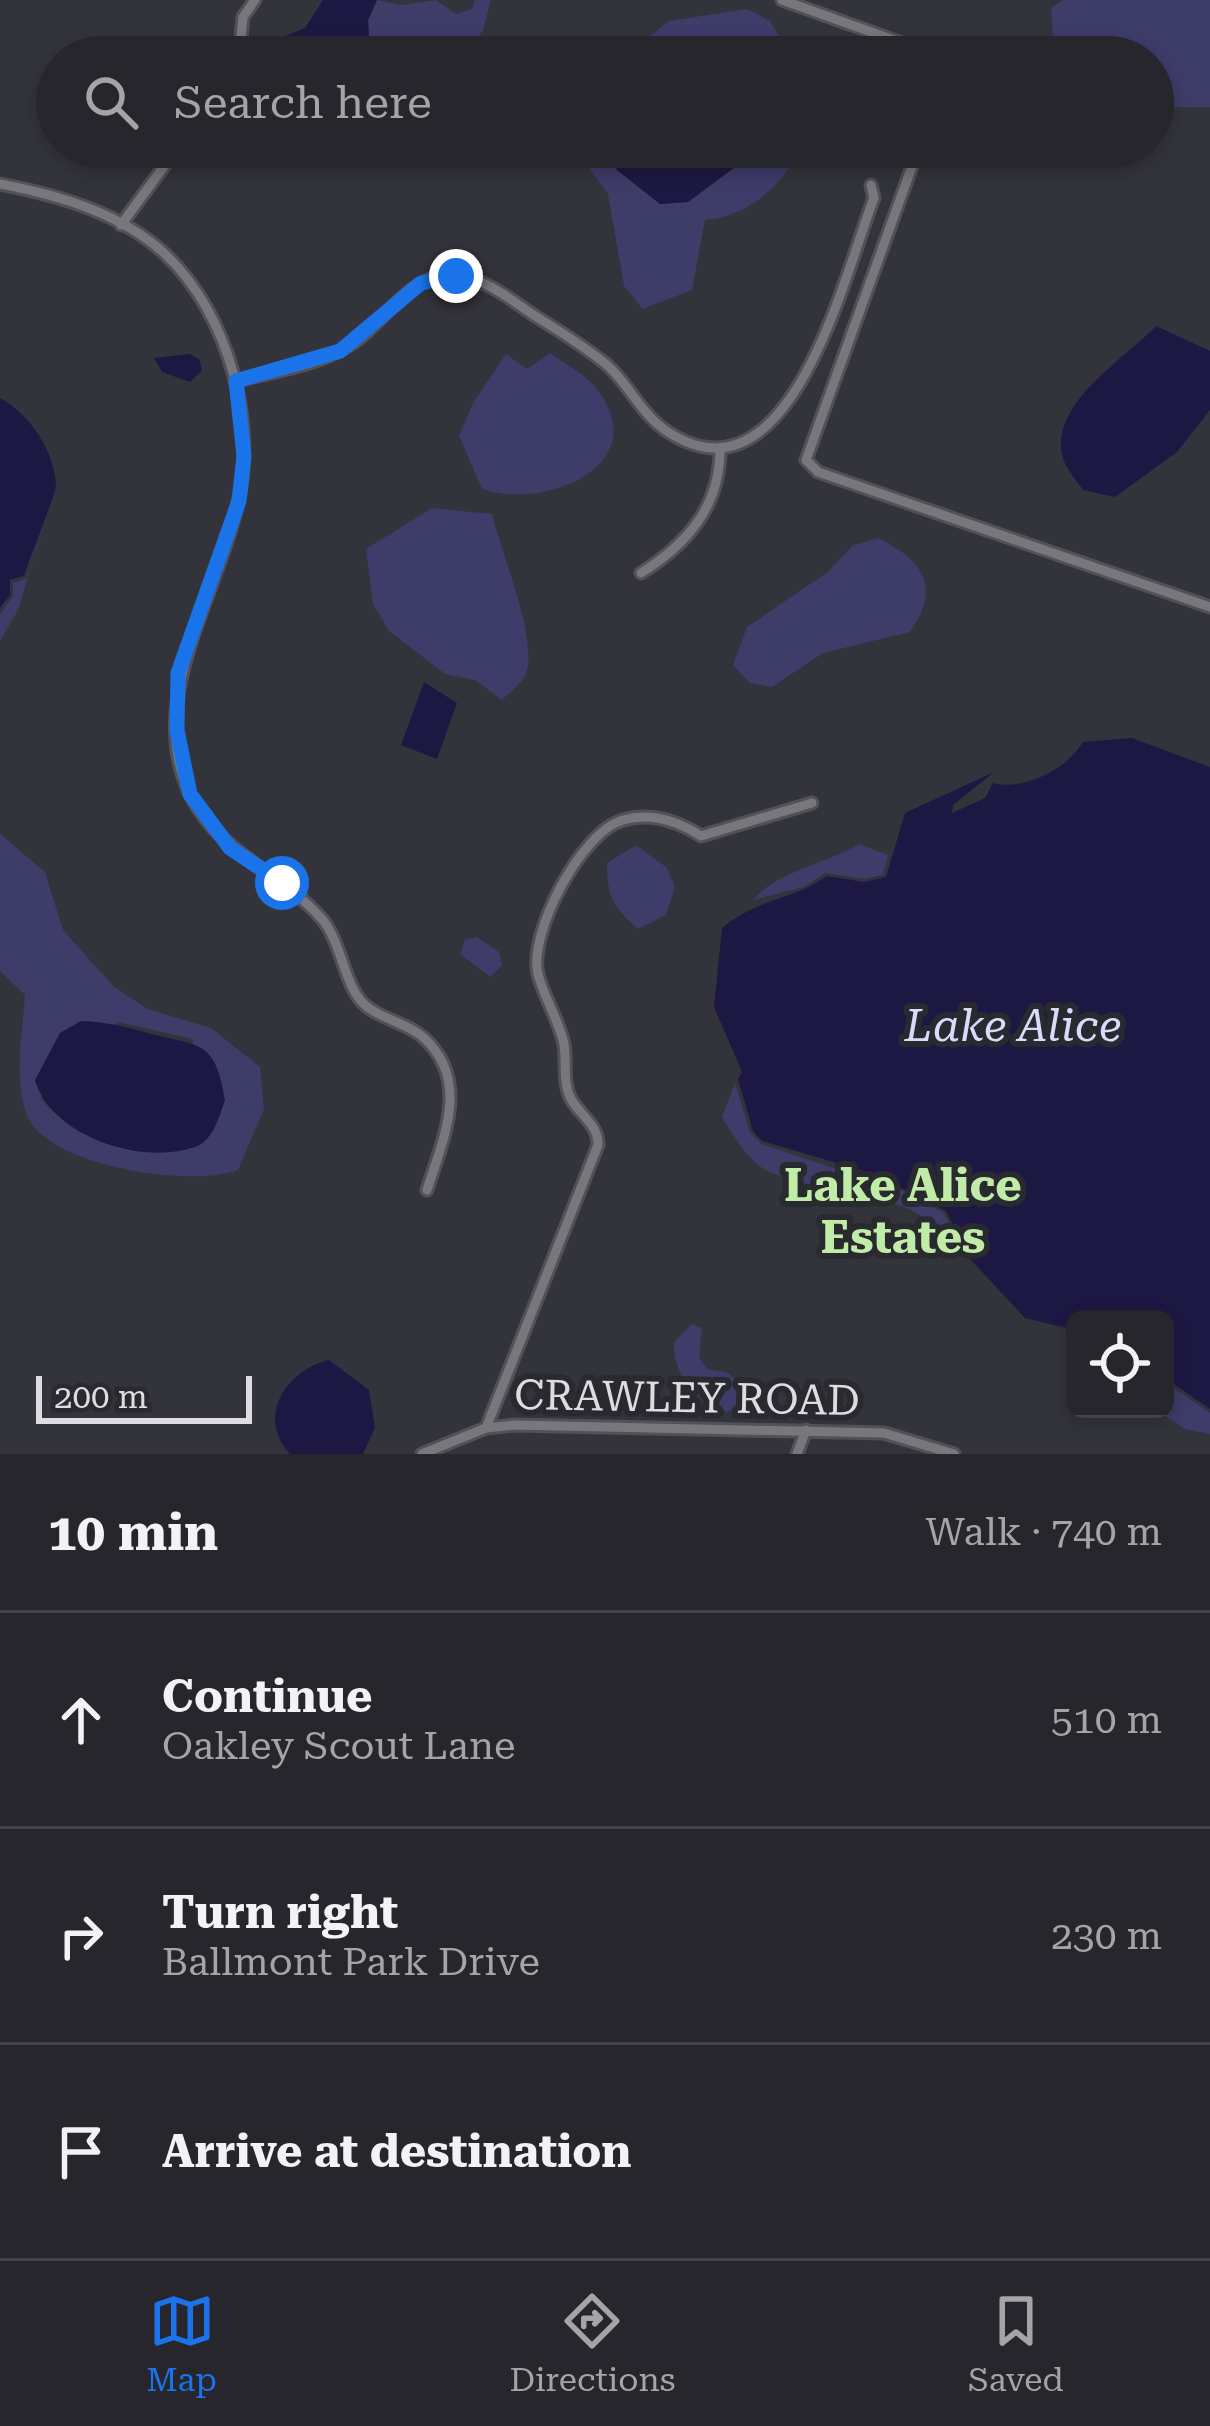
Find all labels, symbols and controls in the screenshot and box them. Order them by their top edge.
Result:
search box [36,36,1174,168]
icon: search [78,69,144,135]
text: Search here [174,76,432,129]
route end [429,249,483,303]
route start [255,856,309,910]
water label: Lake Alice [904,999,1121,1052]
district label: Lake Alice Estates [784,1159,1022,1264]
map controls [1066,1310,1174,1418]
button: locate [1066,1310,1174,1418]
scale bar [36,1370,252,1423]
street label: CRAWLEY ROAD [514,1370,860,1425]
text: 200 m [54,1377,148,1416]
text: 10 min [48,1503,218,1562]
text: Walk · 740 m [926,1509,1162,1555]
text: Continue [162,1670,373,1723]
icon: ahead [48,1687,114,1753]
text: 510 m [1051,1697,1162,1743]
text: Oakley Scout Lane [162,1723,515,1769]
text: Turn right [162,1886,398,1939]
icon: right [48,1903,114,1969]
text: 230 m [1051,1913,1162,1959]
text: Ballmont Park Drive [162,1939,540,1985]
icon: arrive [48,2119,114,2185]
text: Arrive at destination [162,2125,631,2178]
tab: Map [146,2288,217,2399]
tab: Directions [509,2288,675,2399]
tab: Saved [968,2288,1064,2399]

